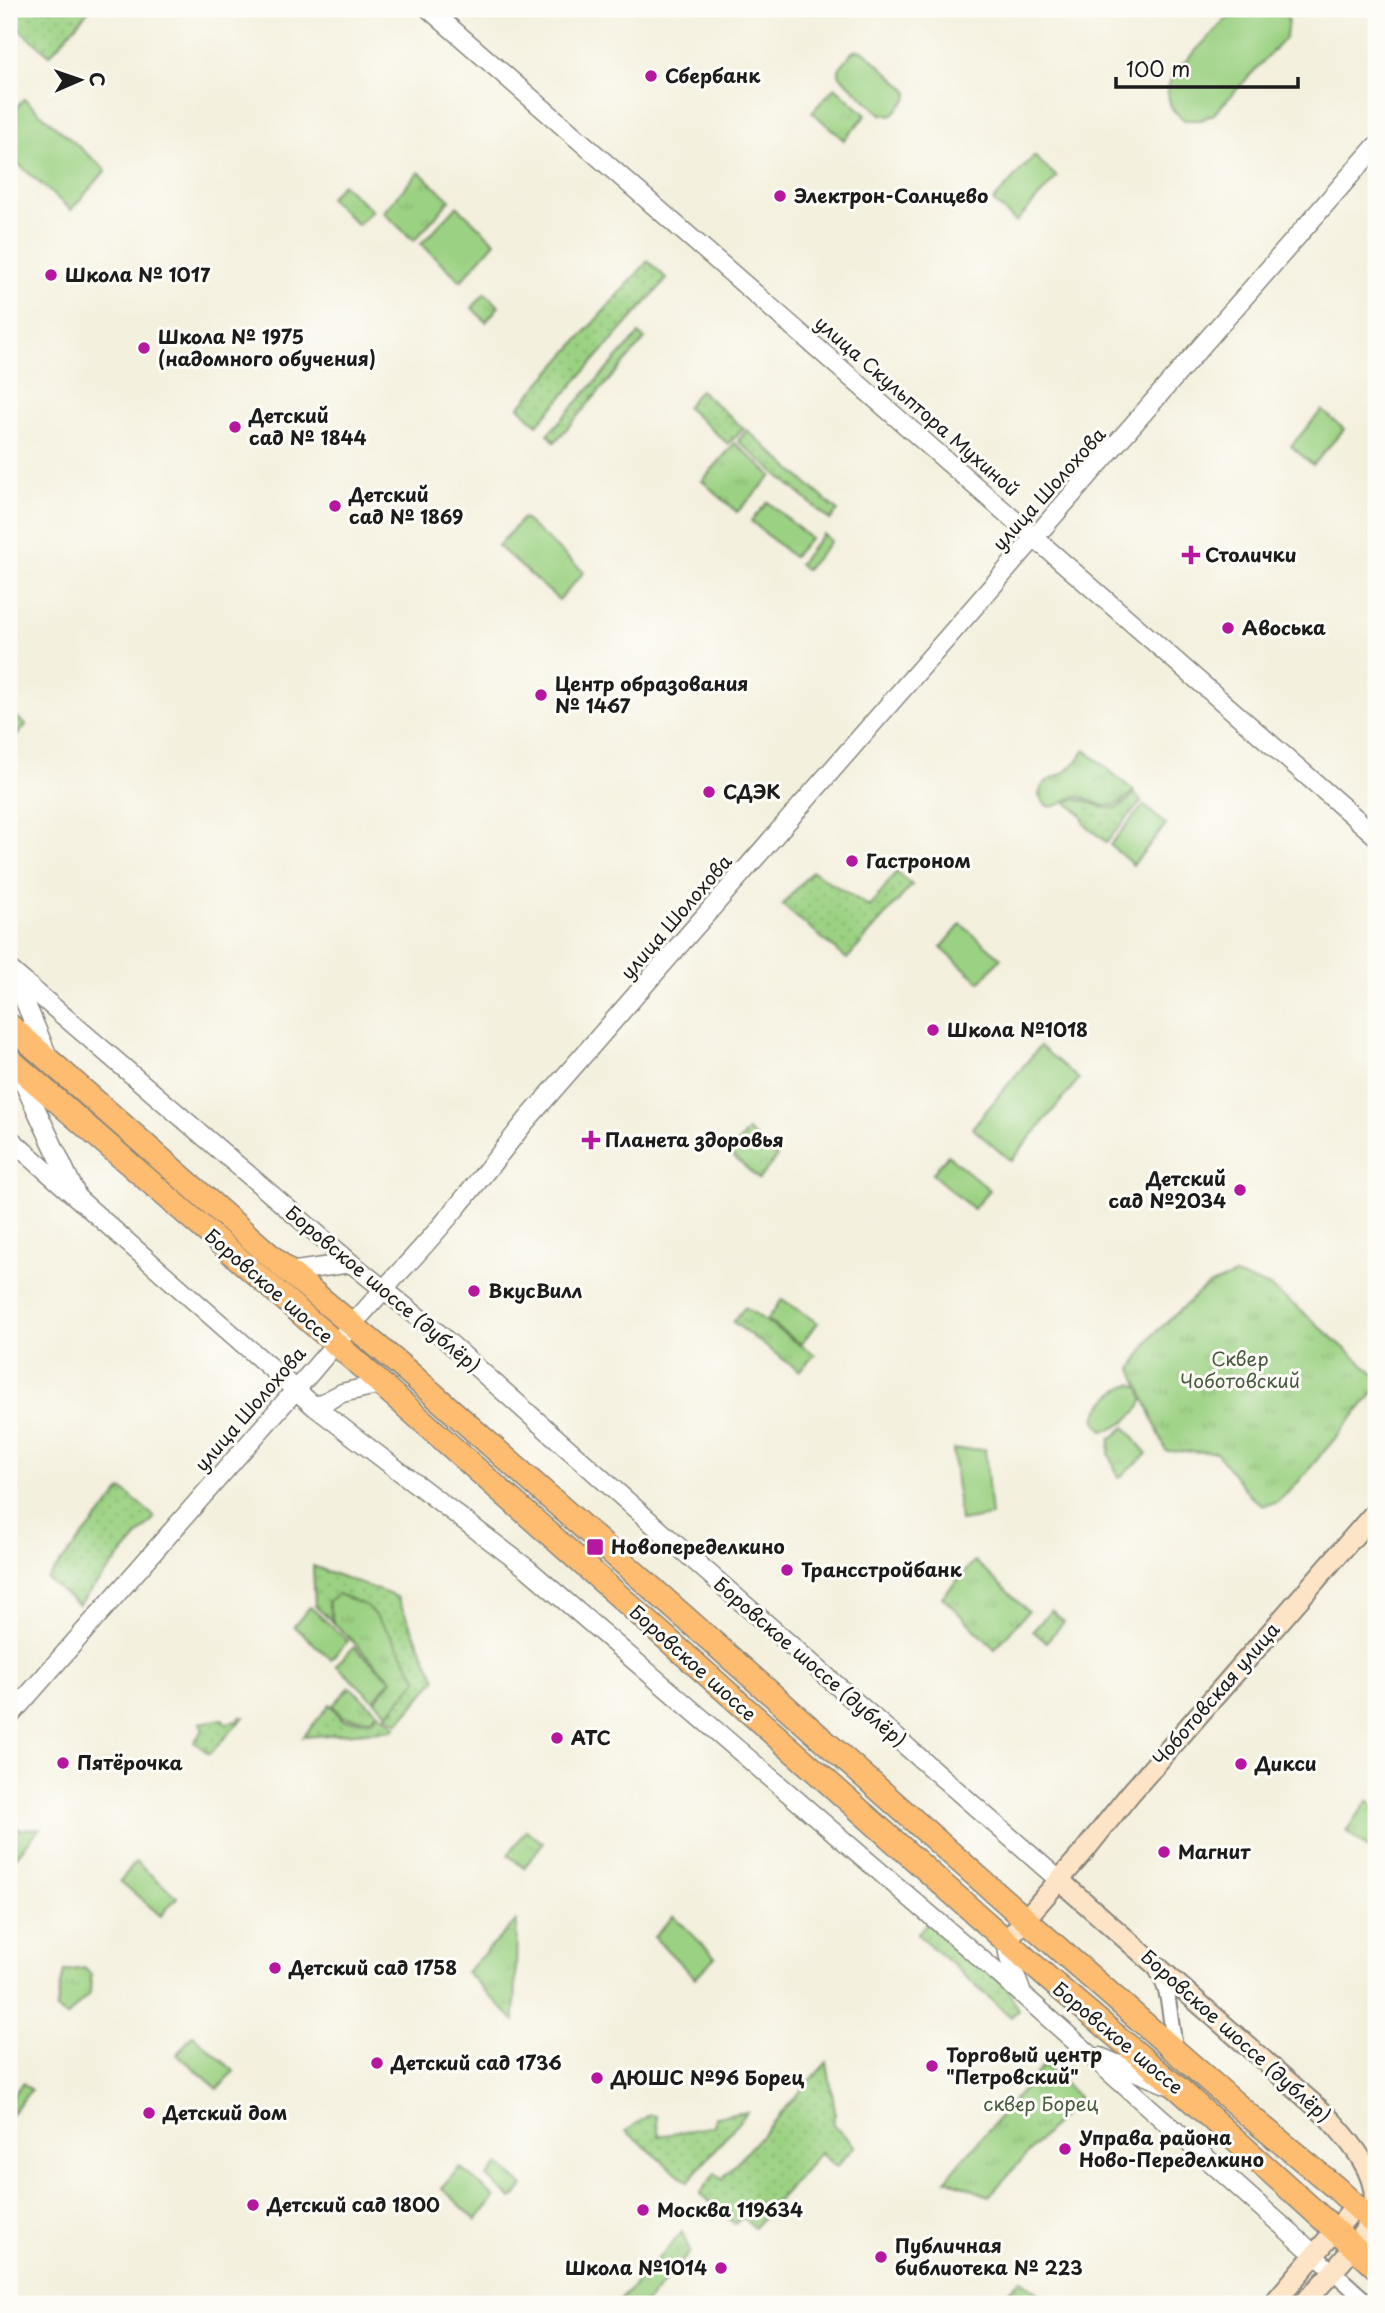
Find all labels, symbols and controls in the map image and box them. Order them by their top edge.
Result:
north arrow [46,46,116,116]
scale bar [1116,46,1298,90]
text: 100 m [1126,52,1190,84]
place label: Сбербанк [665,61,761,89]
marker: Сбербанк [643,68,659,84]
text: С [84,72,112,87]
place label: Электрон-Солнцево [794,181,988,209]
marker: Электрон-Солнцево [772,188,788,204]
place label: Школа № 1017 [65,260,210,288]
marker: Школа № 1017 [43,267,59,283]
street label: улица Скульптора Мухиной [809,308,1026,502]
place label: Школа № 1975 (надомного обучения) [158,322,376,372]
marker: Школа № 1975 (надомного обучения) [136,340,152,356]
place label: Детский сад № 1844 [248,401,367,451]
marker: Детский сад № 1844 [227,419,243,435]
street label: улица Шолохова [985,420,1111,556]
place label: Детский сад № 1869 [348,480,463,530]
marker: Детский сад № 1869 [327,498,343,514]
place label: Столички [1205,540,1297,568]
marker: Столички [1183,547,1199,563]
place label: Авоська [1242,613,1326,641]
marker: Авоська [1220,620,1236,636]
place label: Центр образования № 1467 [555,669,748,719]
marker: Центр образования № 1467 [533,687,549,703]
place label: СДЭК [723,777,780,805]
marker: СДЭК [701,784,717,800]
place label: Гастроном [866,846,971,874]
street label: улица Шолохова [613,848,738,985]
marker: Гастроном [844,853,860,869]
place label: Школа №1018 [947,1015,1088,1043]
marker: Школа №1018 [925,1022,941,1038]
place label: Планета здоровья [605,1125,784,1153]
marker: Планета здоровья [583,1132,599,1148]
place label: Детский сад №2034 [1109,1164,1226,1214]
marker: Детский сад №2034 [1232,1182,1248,1198]
street label: Боровское шоссе (дублёр) [280,1198,487,1378]
street label: Боровское шоссе [199,1221,340,1349]
place label: ВкусВилл [488,1276,583,1304]
marker: ВкусВилл [466,1283,482,1299]
street label: улица Шолохова [187,1340,312,1477]
park label: Сквер Чоботовский [1180,1344,1300,1394]
place label: Новопеределкино [611,1532,785,1560]
marker: Новопеределкино [585,1537,605,1557]
place label: Трансстройбанк [801,1555,963,1583]
marker: Трансстройбанк [779,1562,795,1578]
street label: Боровское шоссе (дублёр) [708,1570,913,1753]
street label: Боровское шоссе [624,1598,763,1727]
street label: Чоботовская улица [1145,1616,1285,1771]
place label: АТС [571,1723,611,1751]
marker: АТС [549,1730,565,1746]
place label: Пятёрочка [77,1748,183,1776]
place label: Дикси [1254,1749,1317,1777]
marker: Пятёрочка [55,1755,71,1771]
marker: Дикси [1233,1756,1249,1772]
place label: Магнит [1178,1837,1251,1865]
marker: Магнит [1156,1844,1172,1860]
street label: Боровское шоссе (дублёр) [1136,1942,1338,2128]
place label: Детский сад 1758 [288,1953,457,1981]
marker: Детский сад 1758 [267,1960,283,1976]
street label: Боровское шоссе [1047,1974,1190,2100]
place label: Торговый центр "Петровский" [946,2040,1102,2090]
place label: Детский сад 1736 [390,2048,562,2076]
marker: Детский сад 1736 [369,2055,385,2071]
marker: Торговый центр "Петровский" [924,2058,940,2074]
place label: ДЮШС №96 Борец [610,2063,804,2091]
marker: ДЮШС №96 Борец [589,2070,605,2086]
park label: сквер Борец [983,2089,1099,2117]
place label: Детский дом [162,2098,287,2126]
marker: Детский дом [141,2105,157,2121]
place label: Управа района Ново-Переделкино [1079,2123,1264,2173]
marker: Управа района Ново-Переделкино [1057,2141,1073,2157]
place label: Детский сад 1800 [266,2190,440,2218]
place label: Москва 119634 [657,2195,803,2223]
marker: Детский сад 1800 [245,2197,261,2213]
marker: Москва 119634 [635,2202,651,2218]
place label: Публичная библиотека № 223 [895,2231,1083,2281]
marker: Публичная библиотека № 223 [873,2249,889,2265]
place label: Школа №1014 [565,2253,707,2281]
marker: Школа №1014 [713,2260,729,2276]

